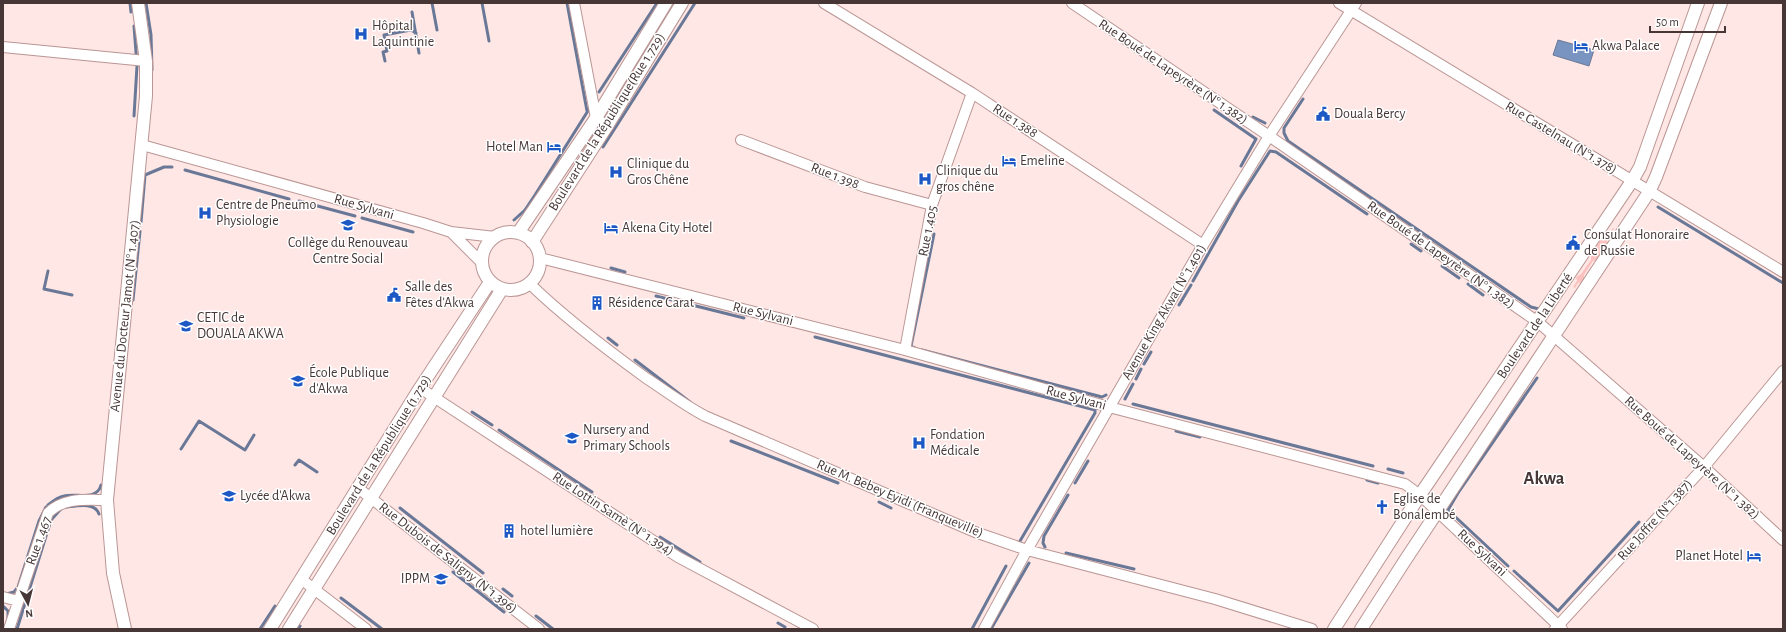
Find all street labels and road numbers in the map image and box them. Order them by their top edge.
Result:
street label: Rue Boué de Lapeyrère (N° 1.382) [1096,17,1250,127]
street label: Boulevard de la République(Rue 1.729) [546,31,668,213]
street label: Rue Castelnau (N°1.378) [1503,99,1619,177]
street label: Rue 1.388 [990,101,1040,141]
street label: Rue 1.398 [809,160,861,192]
street label: Rue Sylvani [332,192,396,222]
street label: Rue Boué de Lapeyrère (N° 1.382) [1365,199,1517,311]
street label: Rue 1.405 [916,204,940,258]
street label: Avenue du Docteur Jamot (N° 1.407) [108,219,142,413]
street label: Avenue King Akwa( N° 1.401) [1119,242,1209,382]
street label: Boulevard de la Liberté [1495,271,1575,381]
street label: Rue Sylvani [731,300,795,328]
street label: Boulevard de la République (1.729) [324,372,434,538]
street label: Rue Sylvani [1044,383,1108,413]
street label: Rue Boué de Lapeyrère (N° 1.382) [1622,394,1762,522]
street label: Rue M. Bebey Eyidi (Franqueville) [815,457,985,541]
street label: Rue Lottin Samè (N° 1.394) [550,470,676,558]
street label: Rue Joffre (N°1.387) [1615,477,1695,563]
street label: Rue Dubois de Saligny (N°1.396) [376,500,520,616]
street label: Rue 1.467 [24,515,54,567]
street label: Rue Sylvani [1455,527,1509,579]

